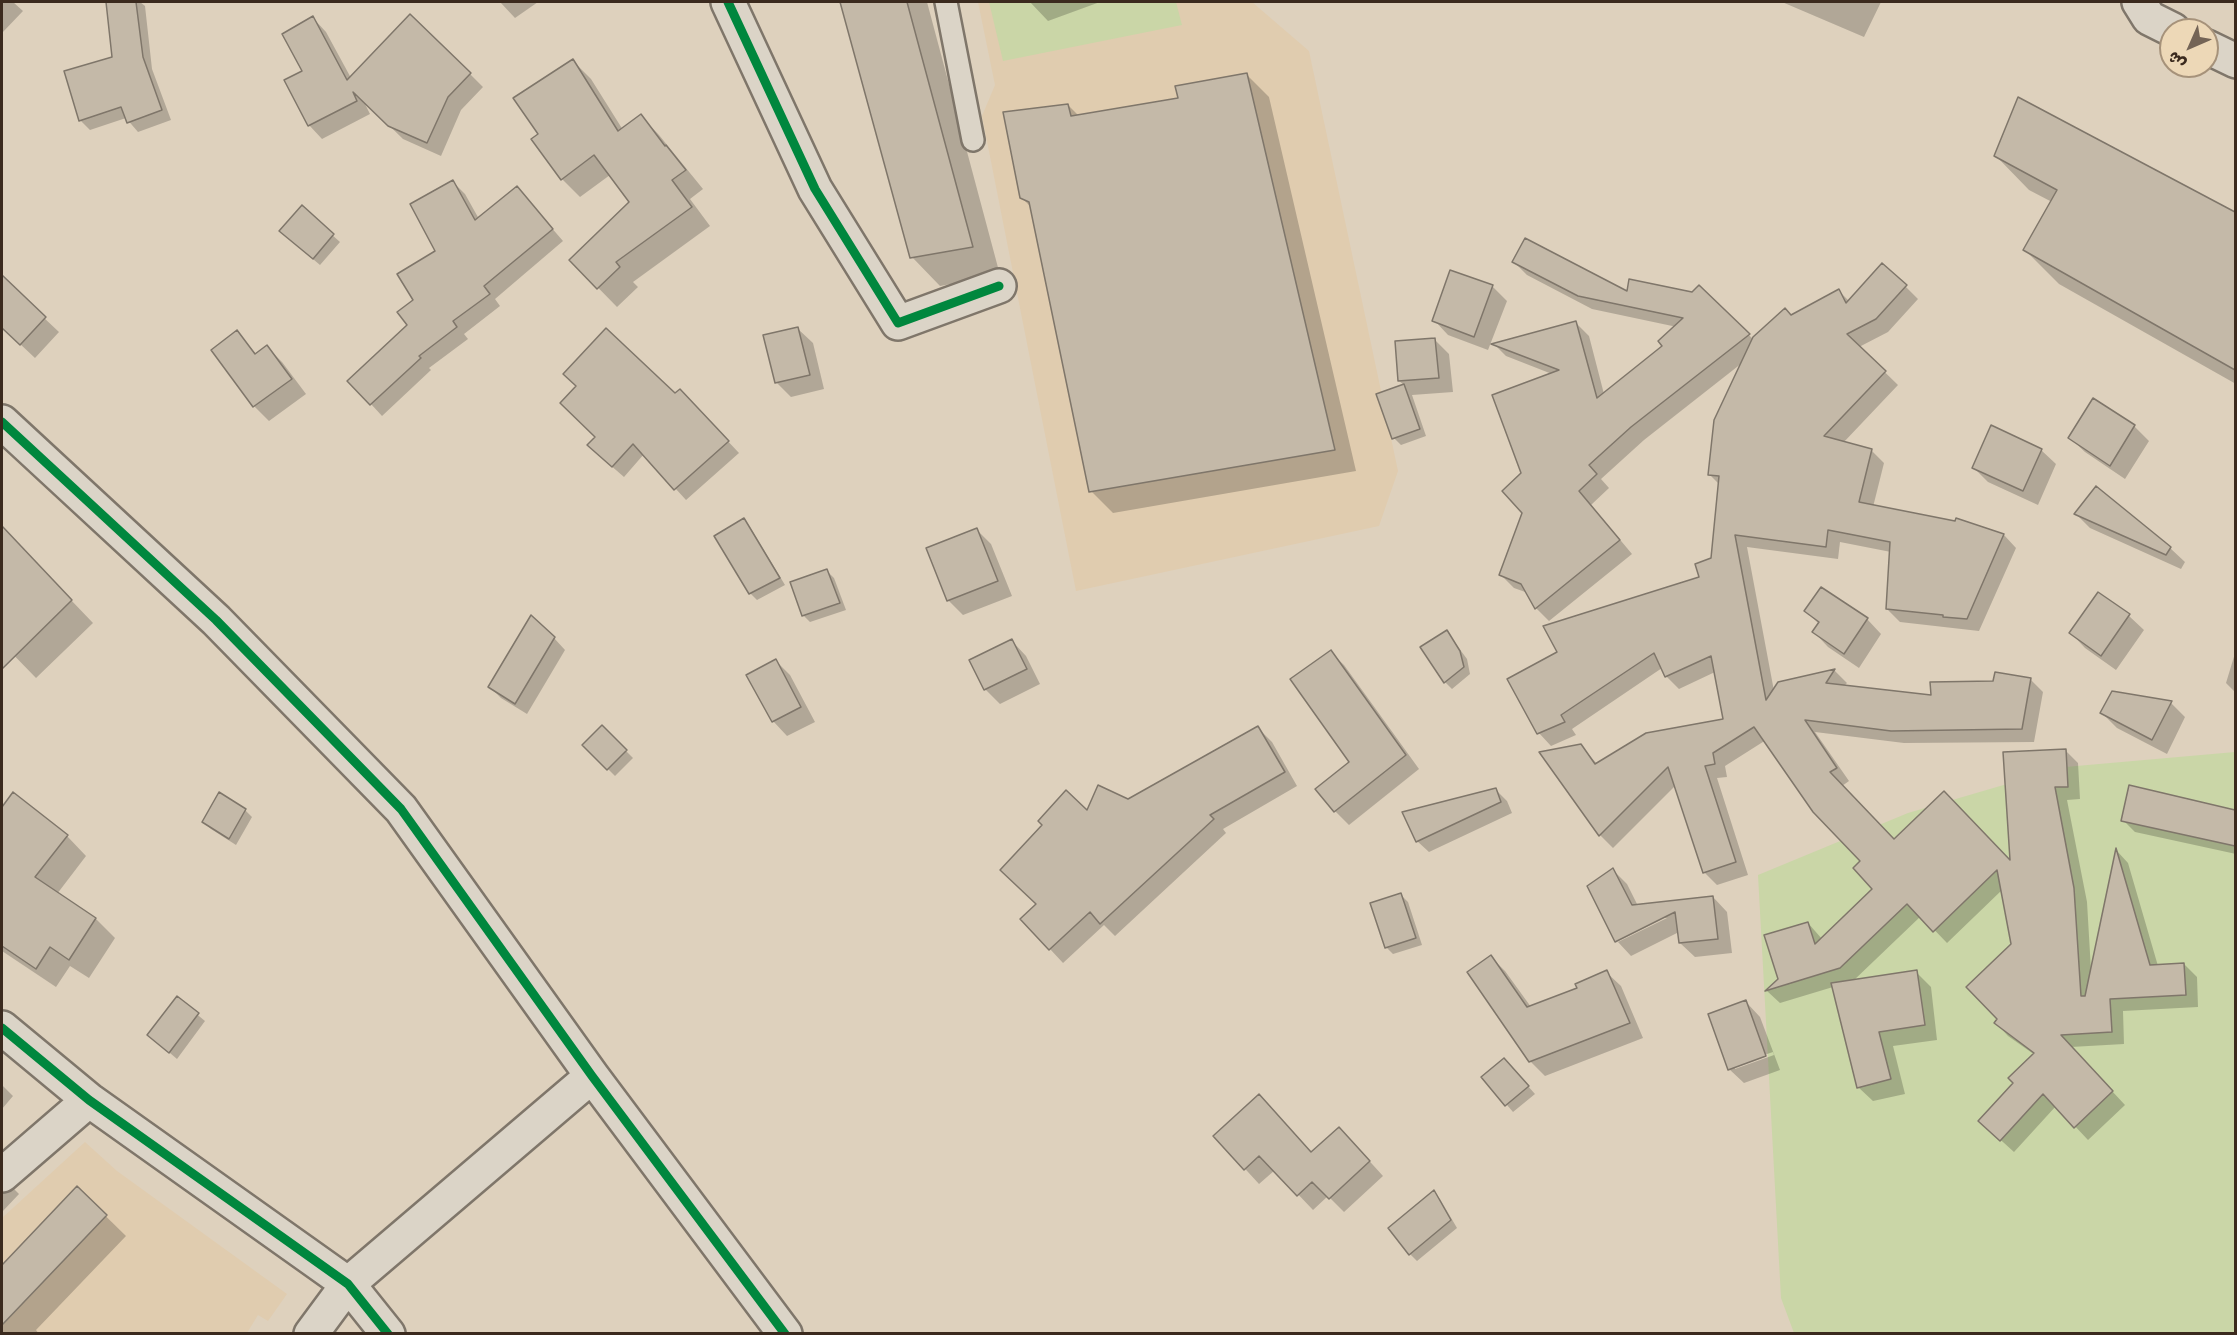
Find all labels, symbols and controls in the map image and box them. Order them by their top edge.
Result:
north arrow [2159,18,2219,78]
text: ش [2162,45,2192,75]

